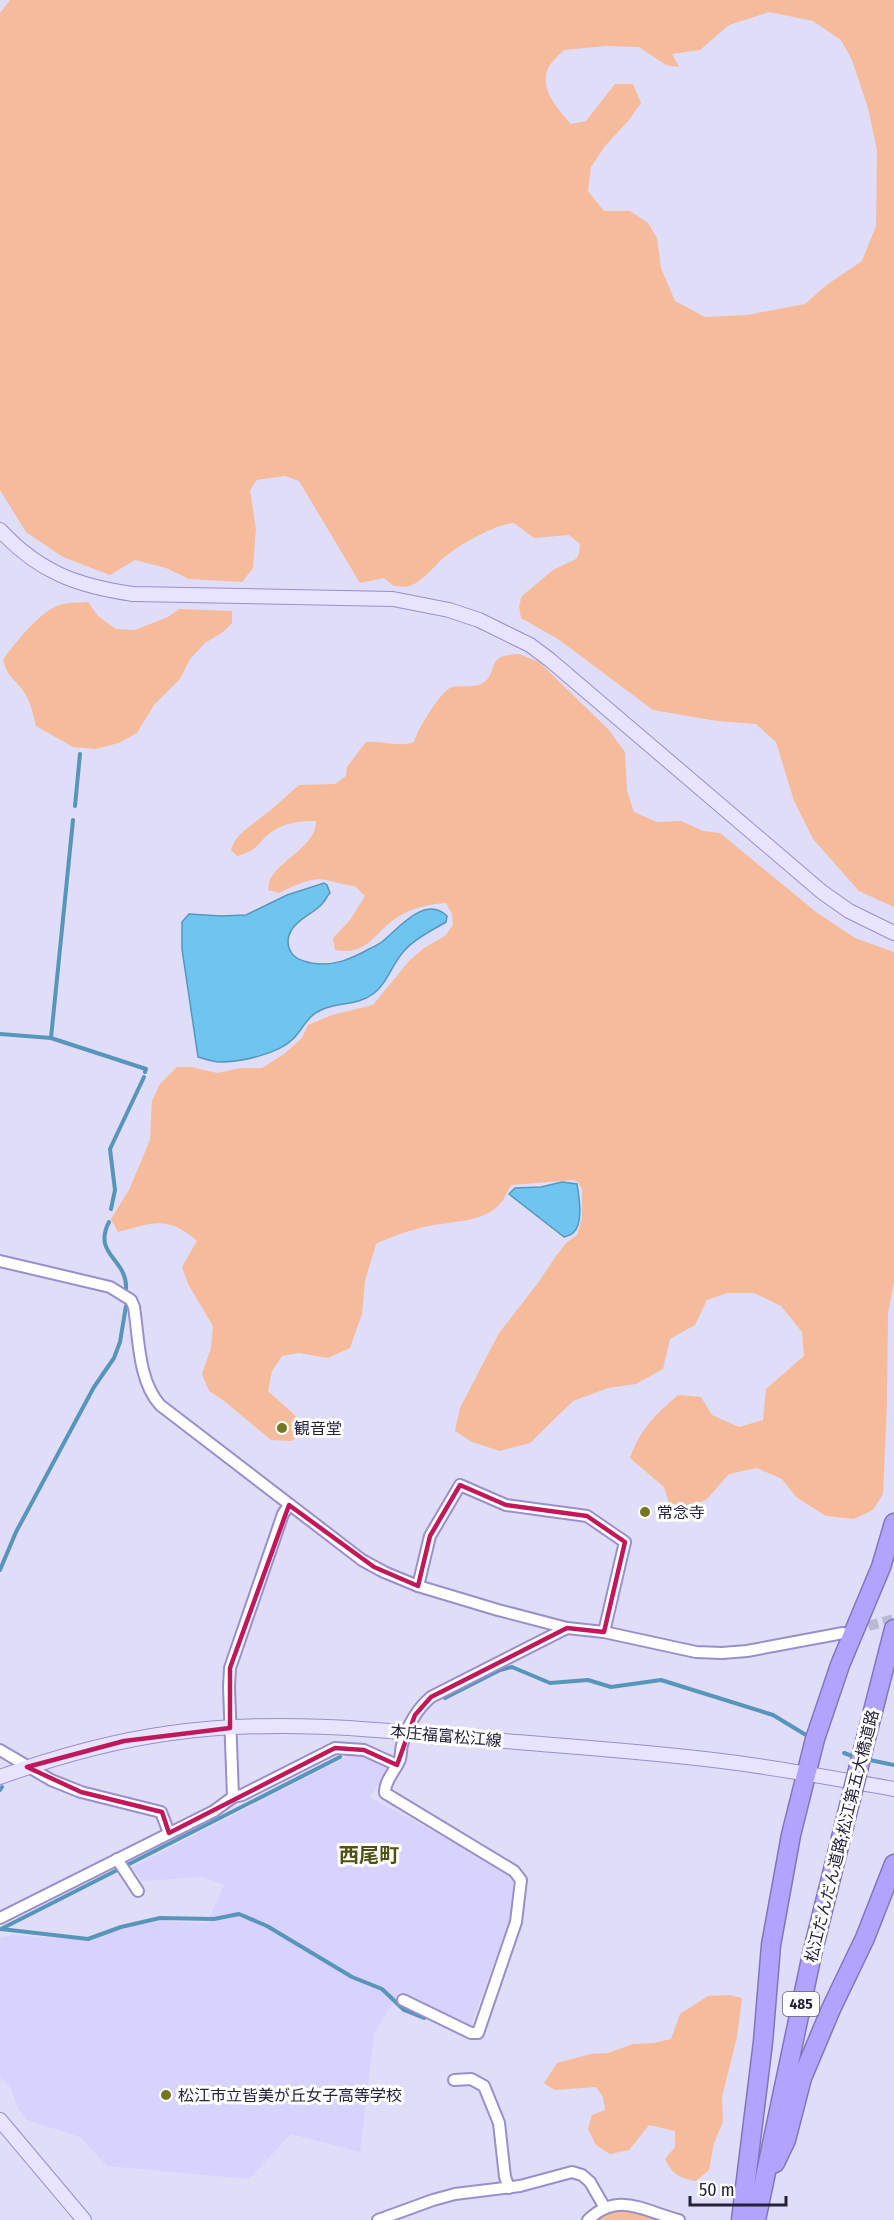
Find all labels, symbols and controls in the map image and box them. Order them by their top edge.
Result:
place label: 観音堂 [294,1419,342,1438]
marker: 観音堂 [275,1421,289,1435]
place label: 常念寺 [657,1503,705,1522]
marker: 常念寺 [638,1505,652,1519]
street label: 松江だんだん道路;松江第五大橋道路 [801,1708,883,1964]
street label: 本庄福富松江線 [389,1722,503,1750]
district label: 西尾町 [339,1843,399,1867]
road number: 485 [783,1992,819,2016]
place label: 松江市立皆美が丘女子高等学校 [178,2086,402,2105]
marker: 松江市立皆美が丘女子高等学校 [159,2088,173,2102]
scale bar [690,2169,786,2207]
text: 50 m [699,2179,735,2201]

